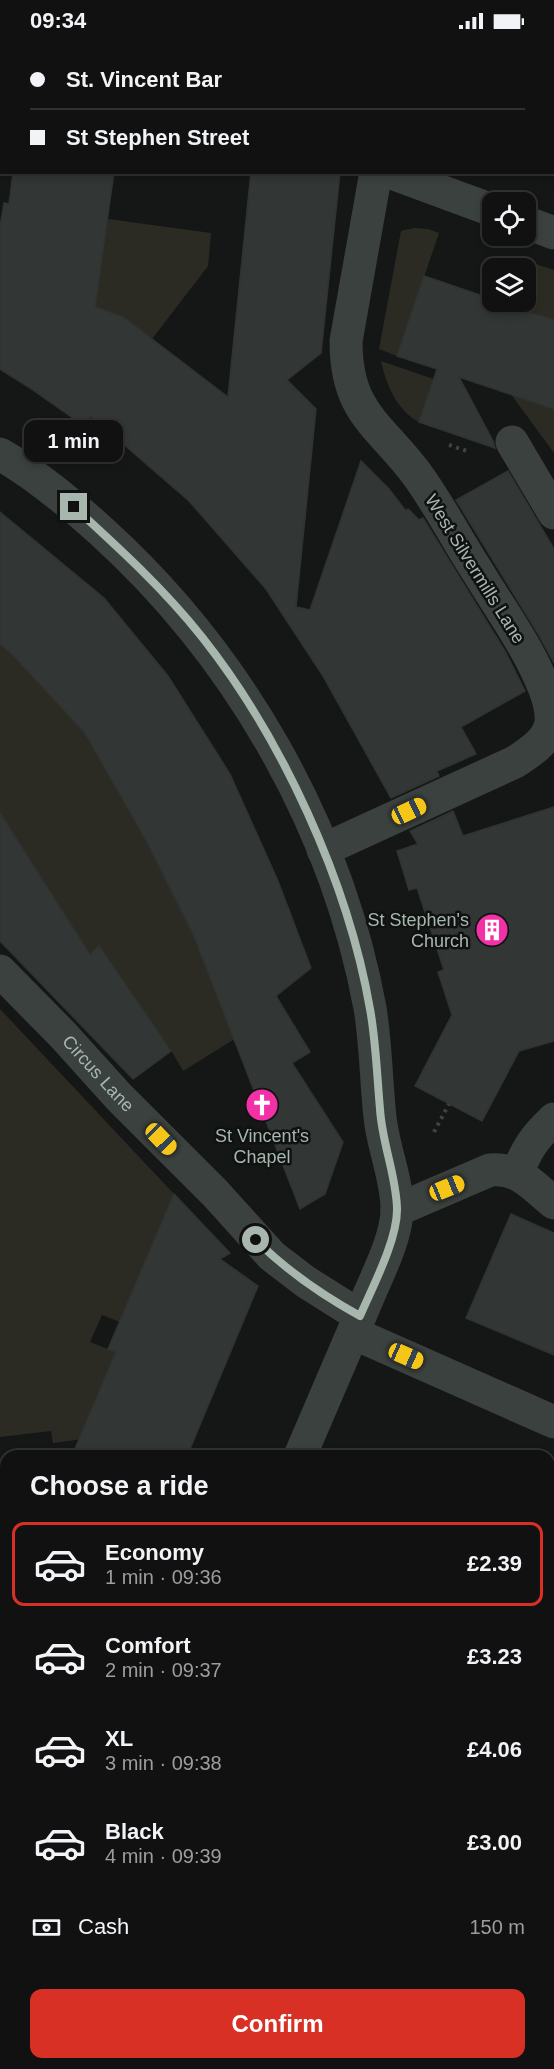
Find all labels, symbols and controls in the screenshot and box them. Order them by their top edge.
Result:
text: 09:34 [30,8,86,33]
text: St. Vincent Bar [66,67,222,92]
text: St Stephen Street [66,125,249,150]
map controls [482,192,536,312]
button: locate [482,192,536,246]
button: layers [482,258,536,312]
callout: 1 min [25,420,124,462]
text: 1 min [47,430,100,452]
street label: West Silvermills Lane [421,491,529,647]
route end [60,493,87,520]
car [389,795,429,827]
place label: St Stephen's Church [367,910,469,951]
building icon: St Stephen's Church [474,912,510,948]
street label: Circus Lane [58,1031,138,1116]
church icon: St Vincent's Chapel [244,1087,280,1123]
car [142,1120,180,1158]
place label: St Vincent's Chapel [215,1126,309,1167]
car [427,1173,467,1203]
route start [242,1226,269,1253]
car [386,1340,426,1372]
text: Choose a ride [30,1471,209,1501]
icon: car [33,1537,87,1591]
text: Economy [105,1540,204,1565]
text: £2.39 [467,1551,522,1576]
text: 1 min · 09:36 [105,1566,222,1588]
icon: car [33,1630,87,1684]
text: Comfort [105,1633,191,1658]
text: £3.23 [467,1644,522,1669]
text: 2 min · 09:37 [105,1659,222,1681]
icon: car [33,1723,87,1777]
text: XL [105,1726,133,1751]
text: £4.06 [467,1737,522,1762]
text: 3 min · 09:38 [105,1752,222,1774]
icon: car [33,1816,87,1870]
text: Black [105,1819,164,1844]
text: £3.00 [467,1830,522,1855]
text: 4 min · 09:39 [105,1845,222,1867]
icon: cash [30,1911,63,1944]
text: Cash [78,1914,129,1939]
text: 150 m [469,1916,525,1938]
button: Confirm [30,1989,525,2058]

